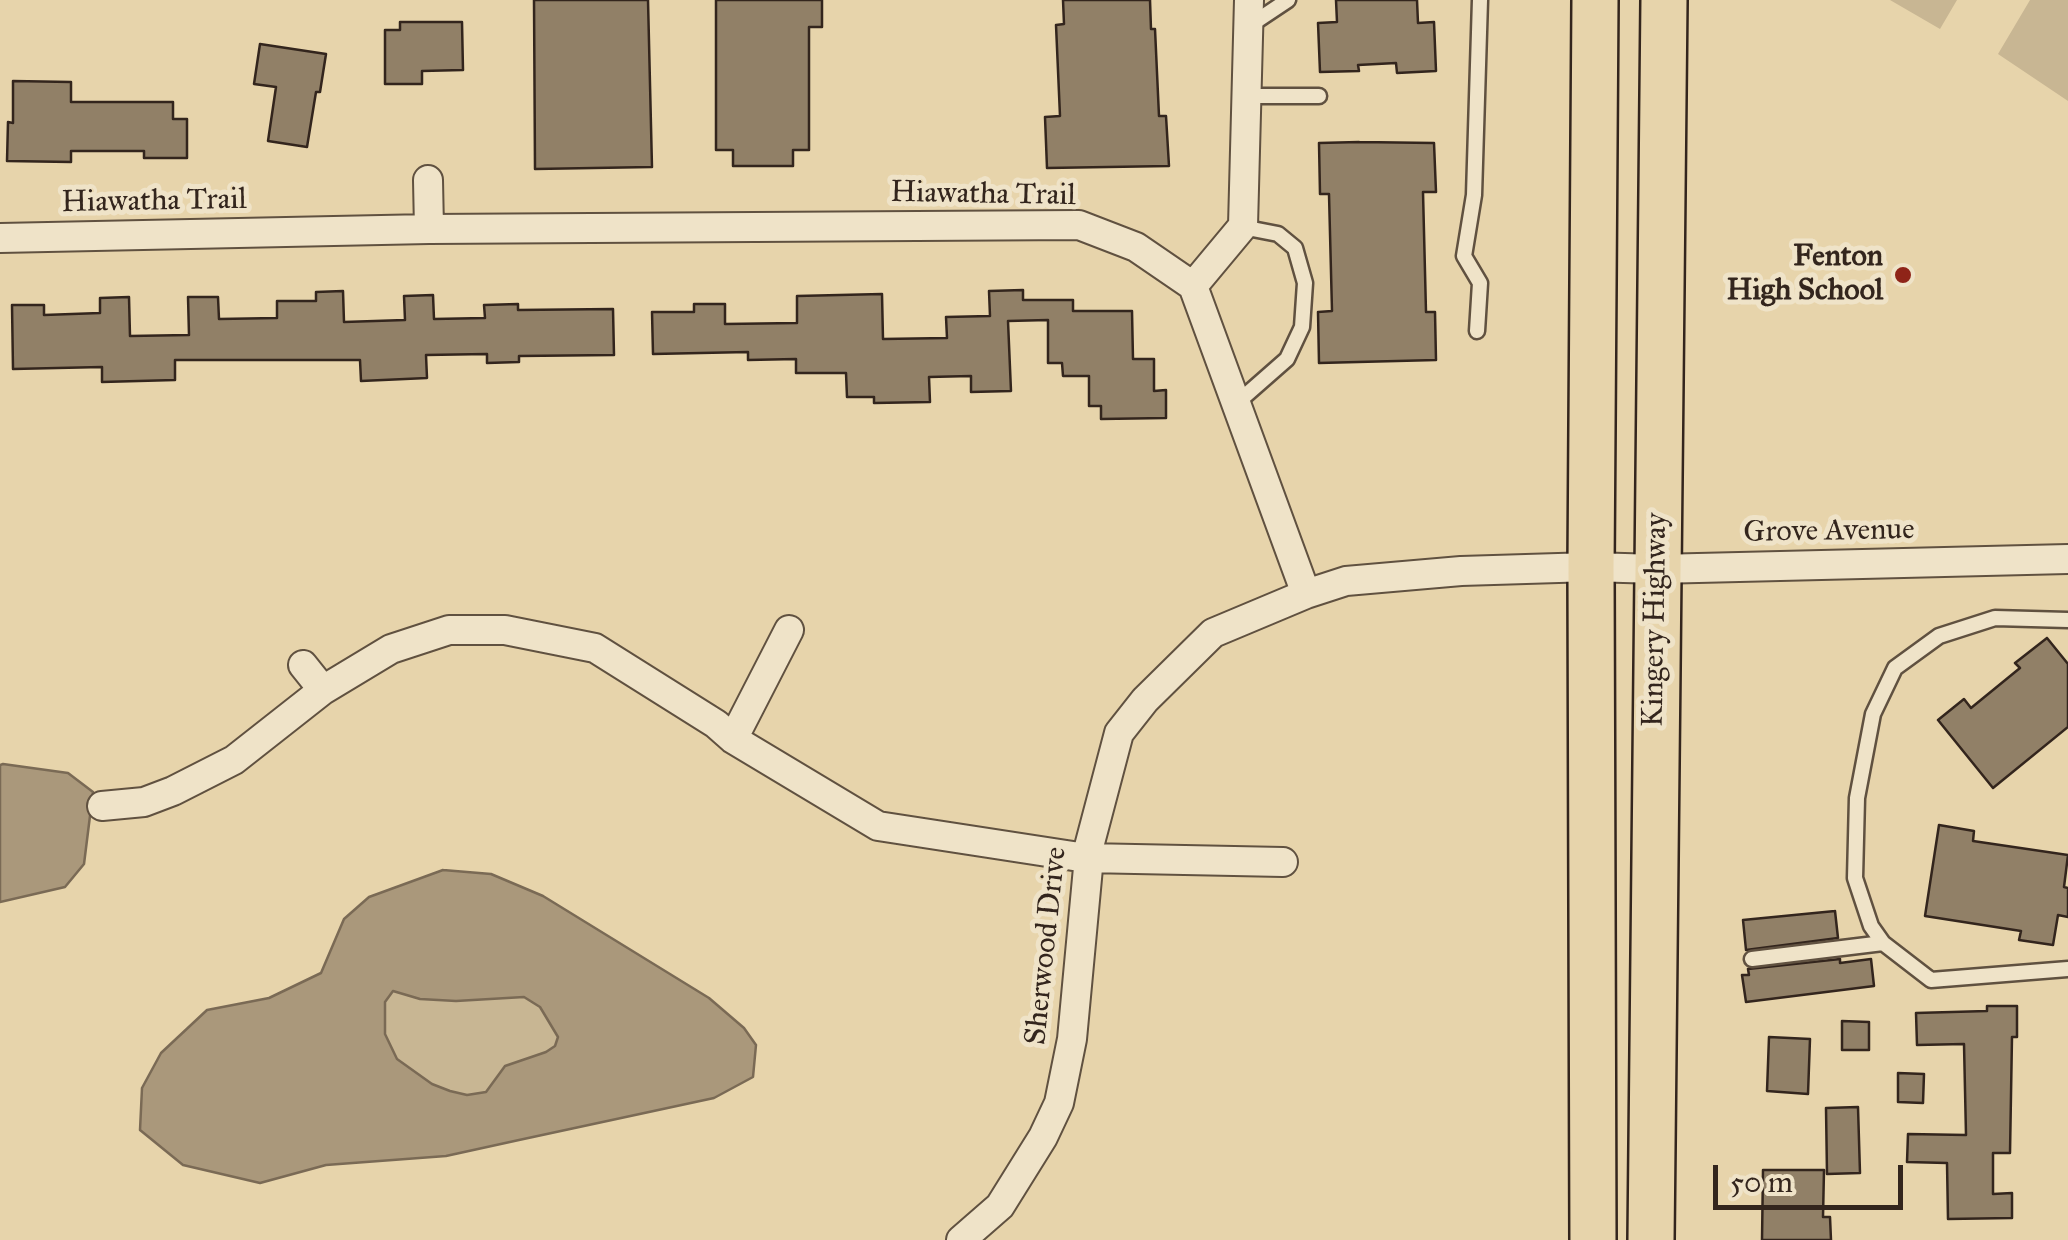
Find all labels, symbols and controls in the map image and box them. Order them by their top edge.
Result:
street label: Hiawatha Trail [890,175,1076,215]
street label: Hiawatha Trail [61,182,247,222]
place label: Fenton High School [1727,240,1883,310]
marker: Fenton High School [1892,264,1914,286]
street label: Kingery Highway [1636,512,1676,728]
street label: Grove Avenue [1743,513,1915,551]
street label: Sherwood Drive [1019,845,1075,1047]
scale bar [1718,1145,1908,1207]
text: 50 m [1730,1164,1793,1200]

